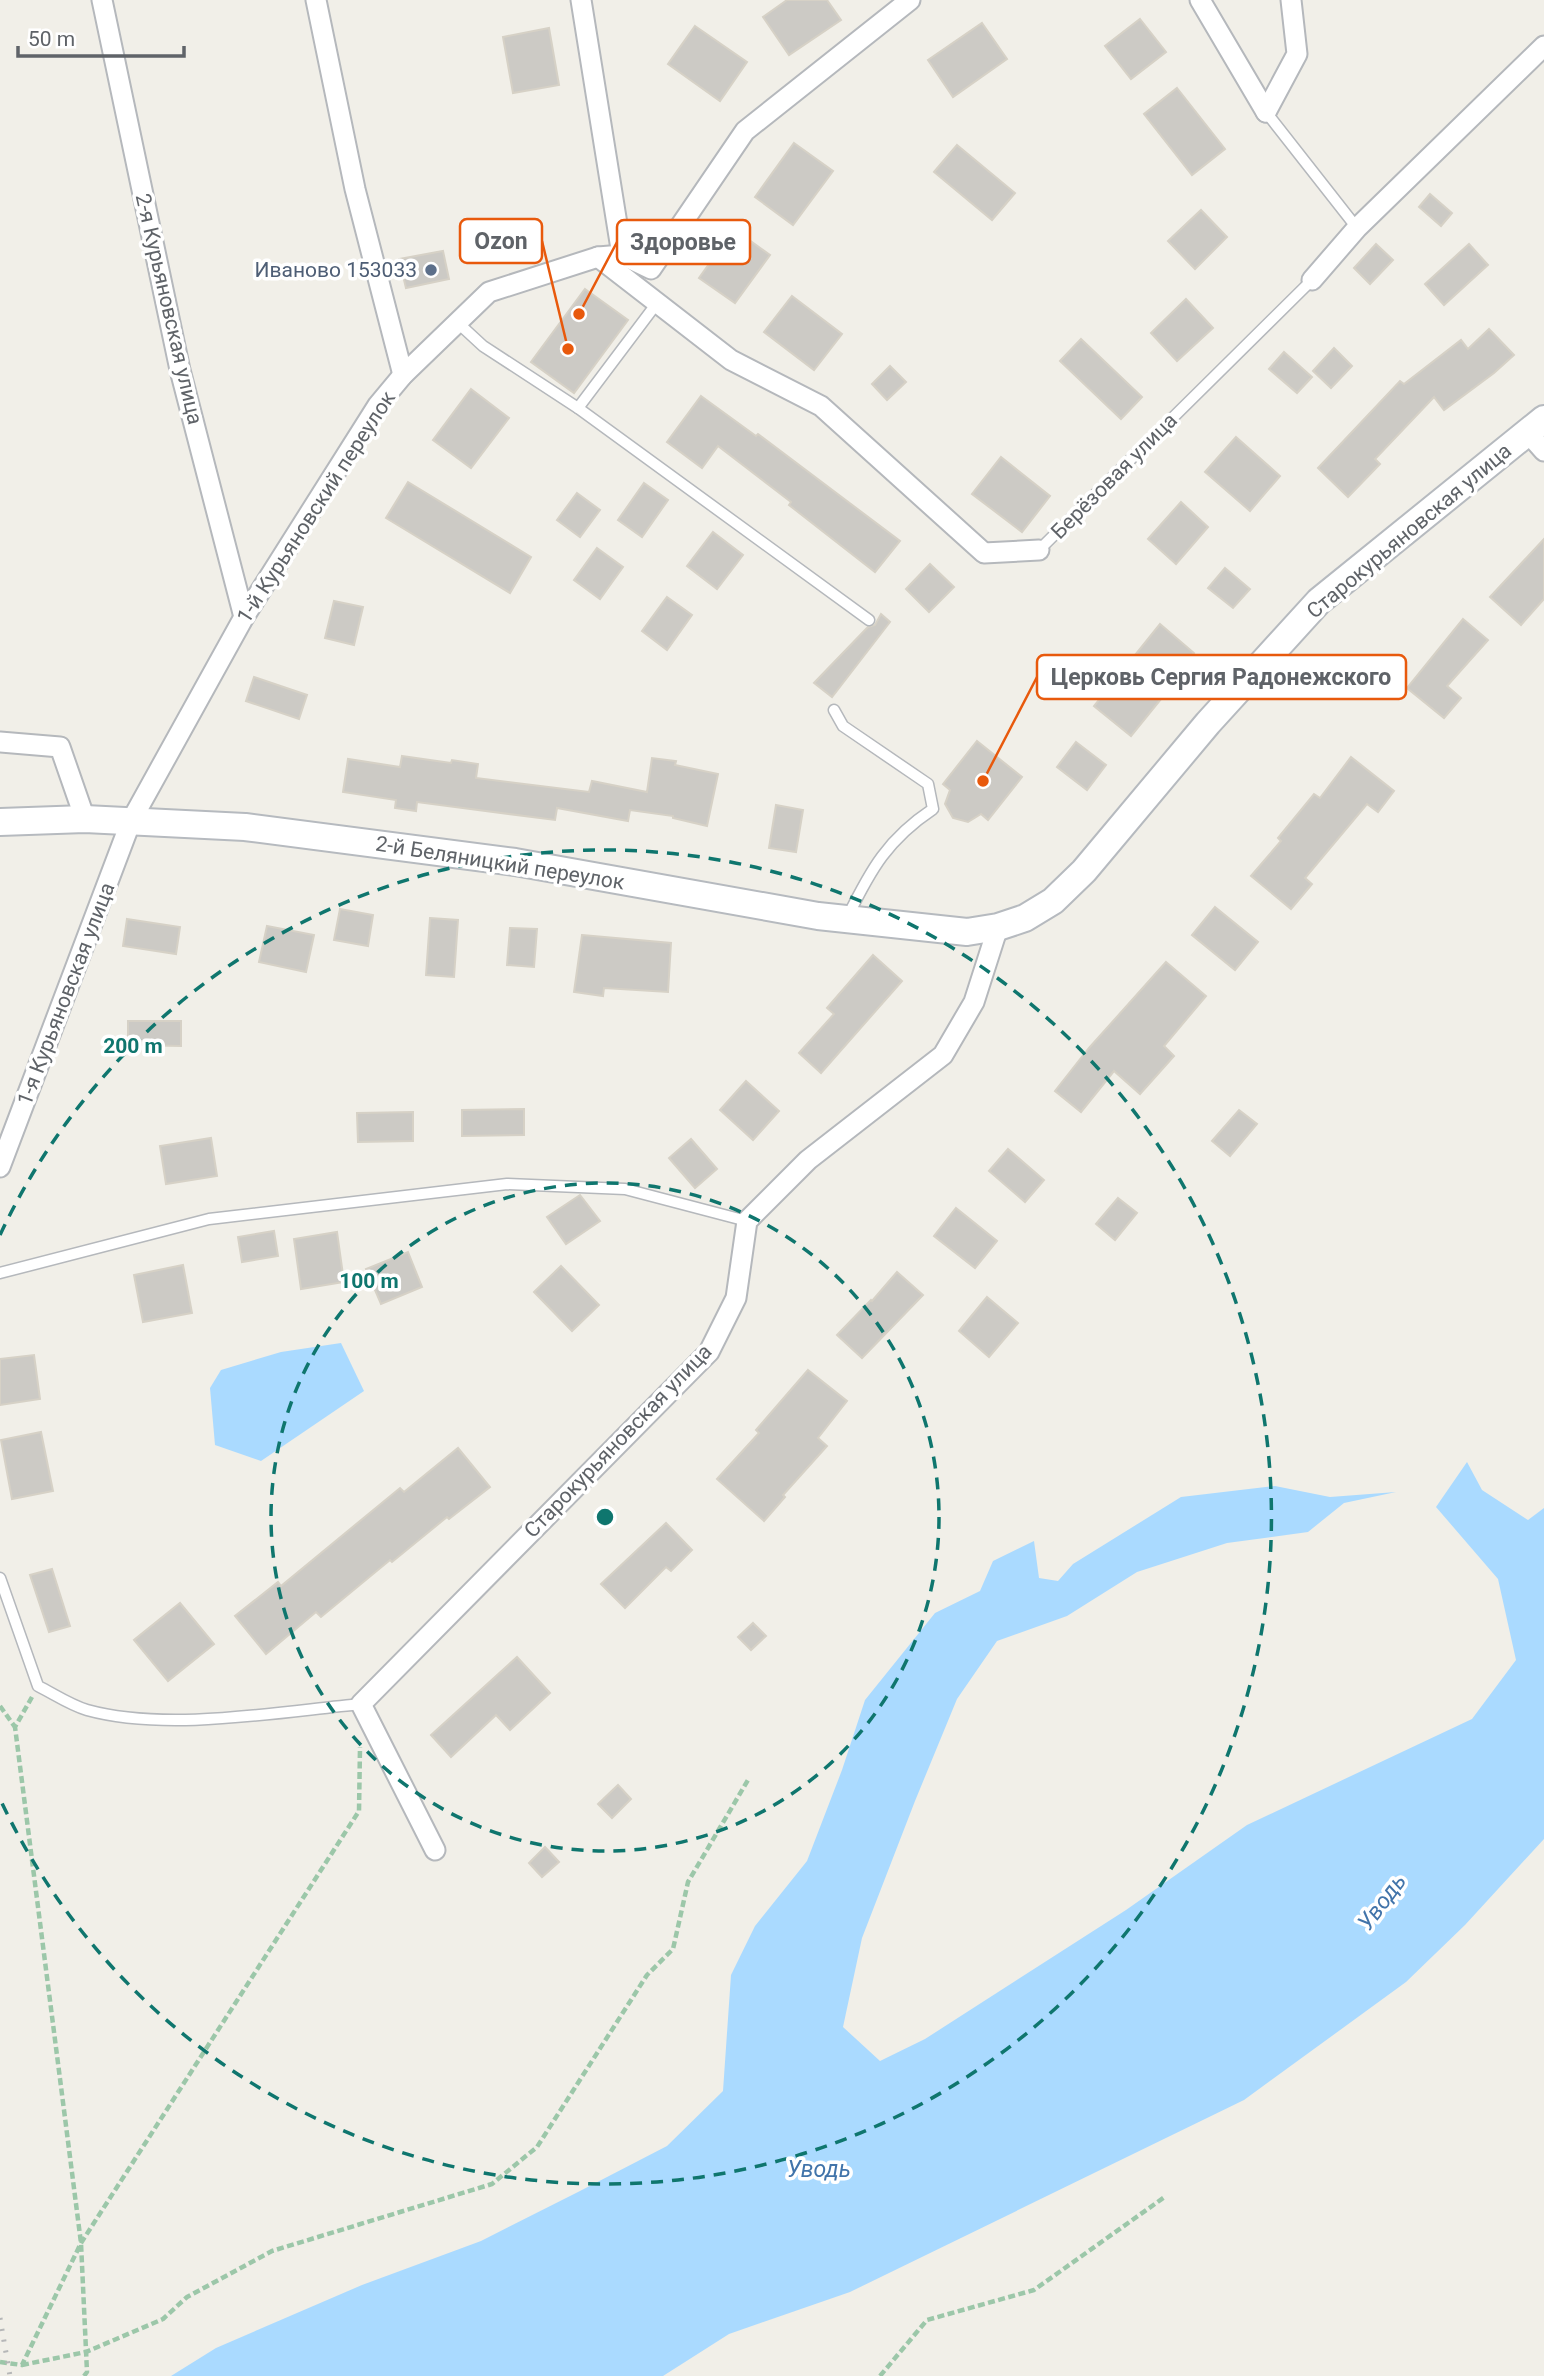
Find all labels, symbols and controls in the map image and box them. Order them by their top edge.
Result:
scale bar [18,14,184,58]
text: 50 m [28,27,75,51]
street label: 2-я Курьяновская улица [131,191,207,427]
callout: Ozon [460,219,542,263]
callout: Здоровье [617,220,750,264]
text: Ozon [474,228,528,255]
text: Здоровье [630,229,736,256]
place label: Иваново 153033 [254,258,417,282]
marker: Иваново 153033 [423,262,439,278]
street label: 1-й Курьяновский переулок [232,386,400,627]
street label: Берёзовая улица [1046,408,1182,544]
street label: Старокурьяновская улица [1302,439,1516,623]
callout: Церковь Сергия Радонежского [1037,655,1406,699]
text: Церковь Сергия Радонежского [1051,664,1391,691]
street label: 2-й Беляницкий переулок [374,831,627,895]
street label: 1-я Курьяновская улица [12,879,120,1109]
text: 200 m [103,1034,163,1058]
text: 100 m [339,1269,399,1293]
street label: Старокурьяновская улица [519,1339,717,1543]
centre of rings [593,1505,617,1529]
water label: Уводь [1352,1868,1412,1936]
water label: Уводь [787,2156,851,2183]

